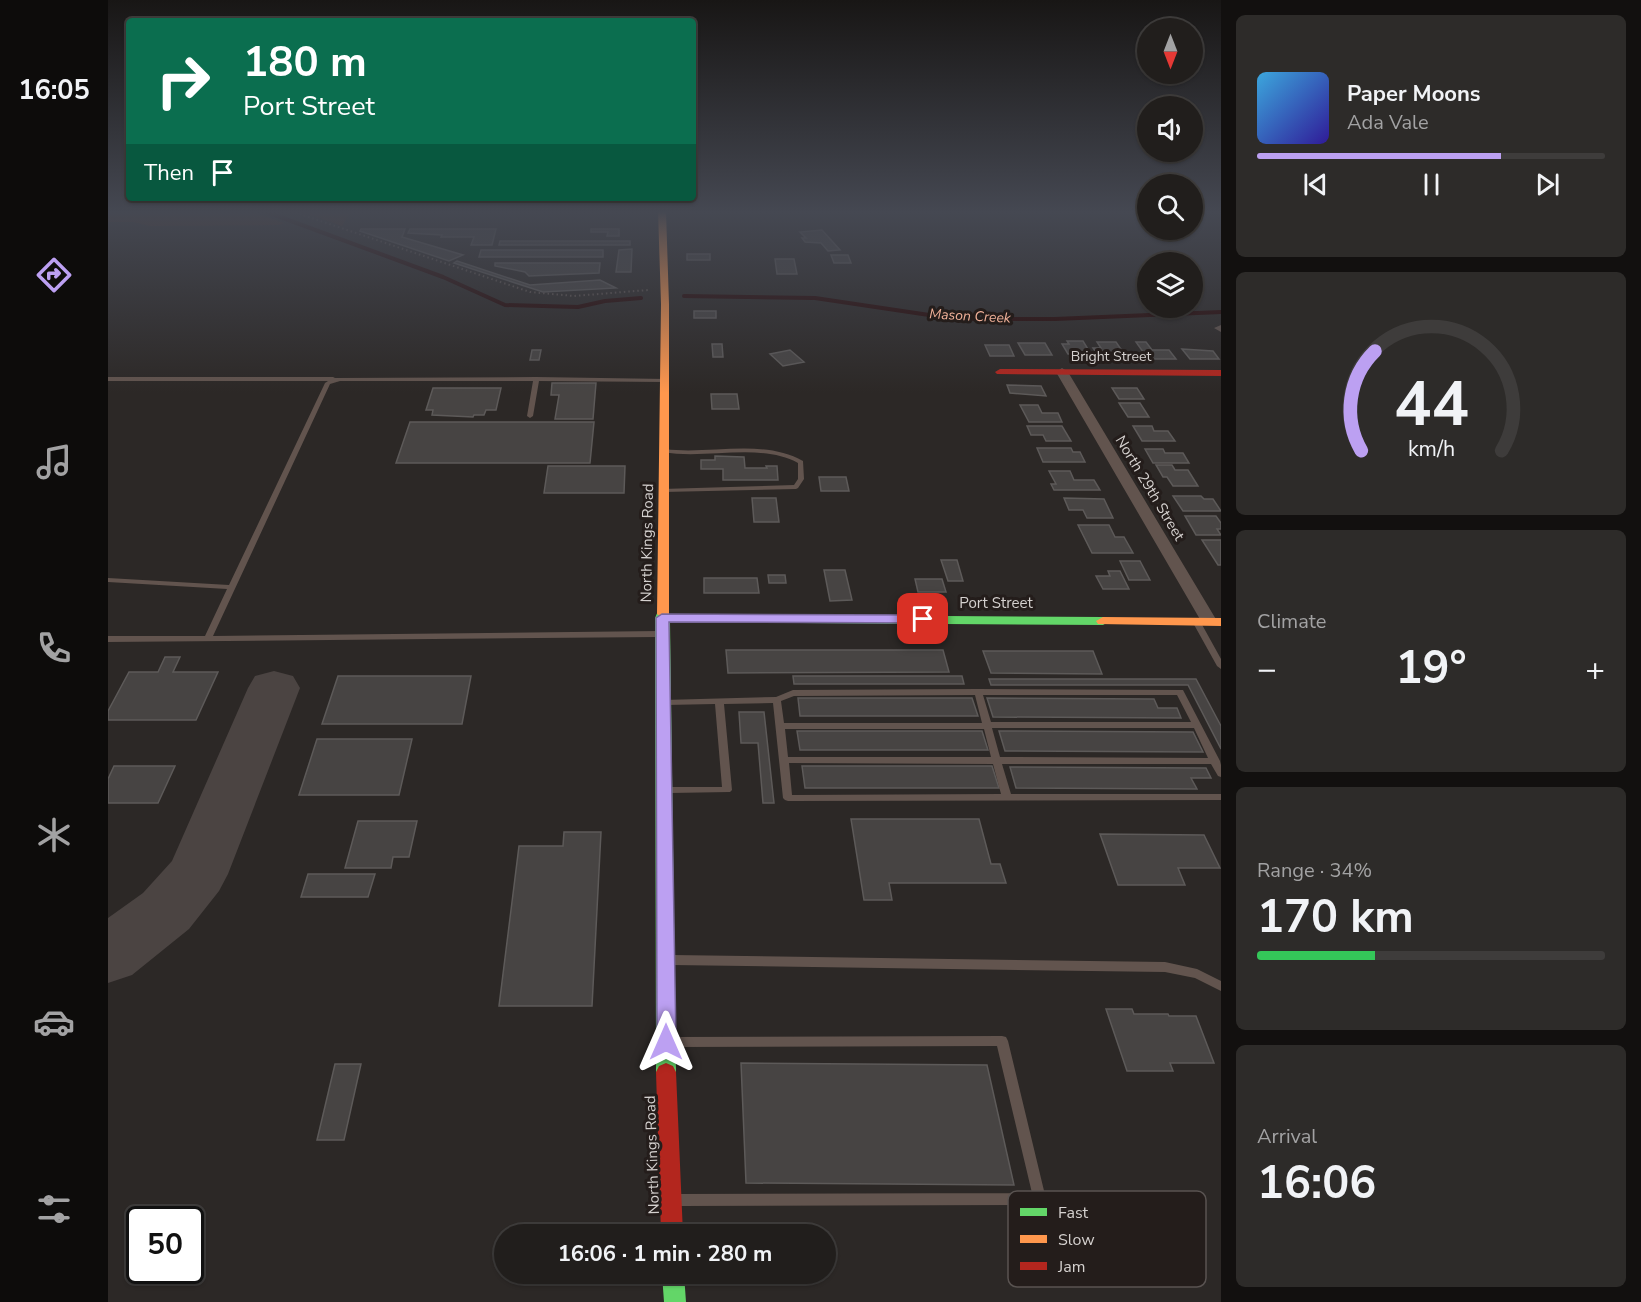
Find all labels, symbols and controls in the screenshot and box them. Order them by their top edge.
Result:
north arrow [1137,18,1203,84]
map controls [1137,18,1203,318]
text: 180 m [243,34,367,91]
icon: right [144,42,222,120]
text: 16:05 [18,72,90,109]
text: Paper Moons [1347,79,1481,109]
text: Port Street [243,88,375,125]
button: sound [1137,96,1203,162]
text: Ada Vale [1347,109,1429,136]
icon: arrive [206,156,239,189]
text: Then [144,158,194,188]
icon: previous [1299,168,1332,201]
icon: pause [1415,168,1448,201]
icon: next [1531,168,1564,201]
button: search [1137,174,1203,240]
button: layers [1137,252,1203,318]
icon: directions [33,254,75,296]
water label: Mason Creek [929,304,1012,328]
street label: Bright Street [1071,347,1151,366]
text: 44 [1394,362,1468,447]
street label: North 29th Street [1111,432,1190,545]
text: km/h [1407,434,1455,464]
icon: music [33,441,75,483]
street label: North Kings Road [636,483,658,603]
pin [897,593,948,644]
street label: Port Street [959,593,1033,613]
icon: arrive [906,602,939,635]
text: Climate [1257,608,1326,635]
icon: phone [33,627,75,669]
text: 19° [1395,638,1467,699]
text: − [1257,647,1277,692]
text: + [1585,647,1605,692]
icon: climate [33,814,75,856]
text: Range · 34% [1257,857,1372,884]
text: 170 km [1257,887,1414,948]
icon: car [33,1001,75,1043]
position arrow [634,1010,698,1074]
street label: North Kings Road [640,1095,664,1215]
text: Arrival [1257,1123,1317,1150]
text: 16:06 [1257,1153,1376,1214]
icon: filters [33,1188,75,1230]
legend [1008,1191,1206,1287]
text: Fast [1058,1202,1089,1224]
speed limit sign: 50 [126,1206,204,1284]
text: Slow [1058,1229,1095,1251]
text: 16:06 · 1 min · 280 m [558,1239,772,1269]
text: Jam [1057,1256,1085,1278]

